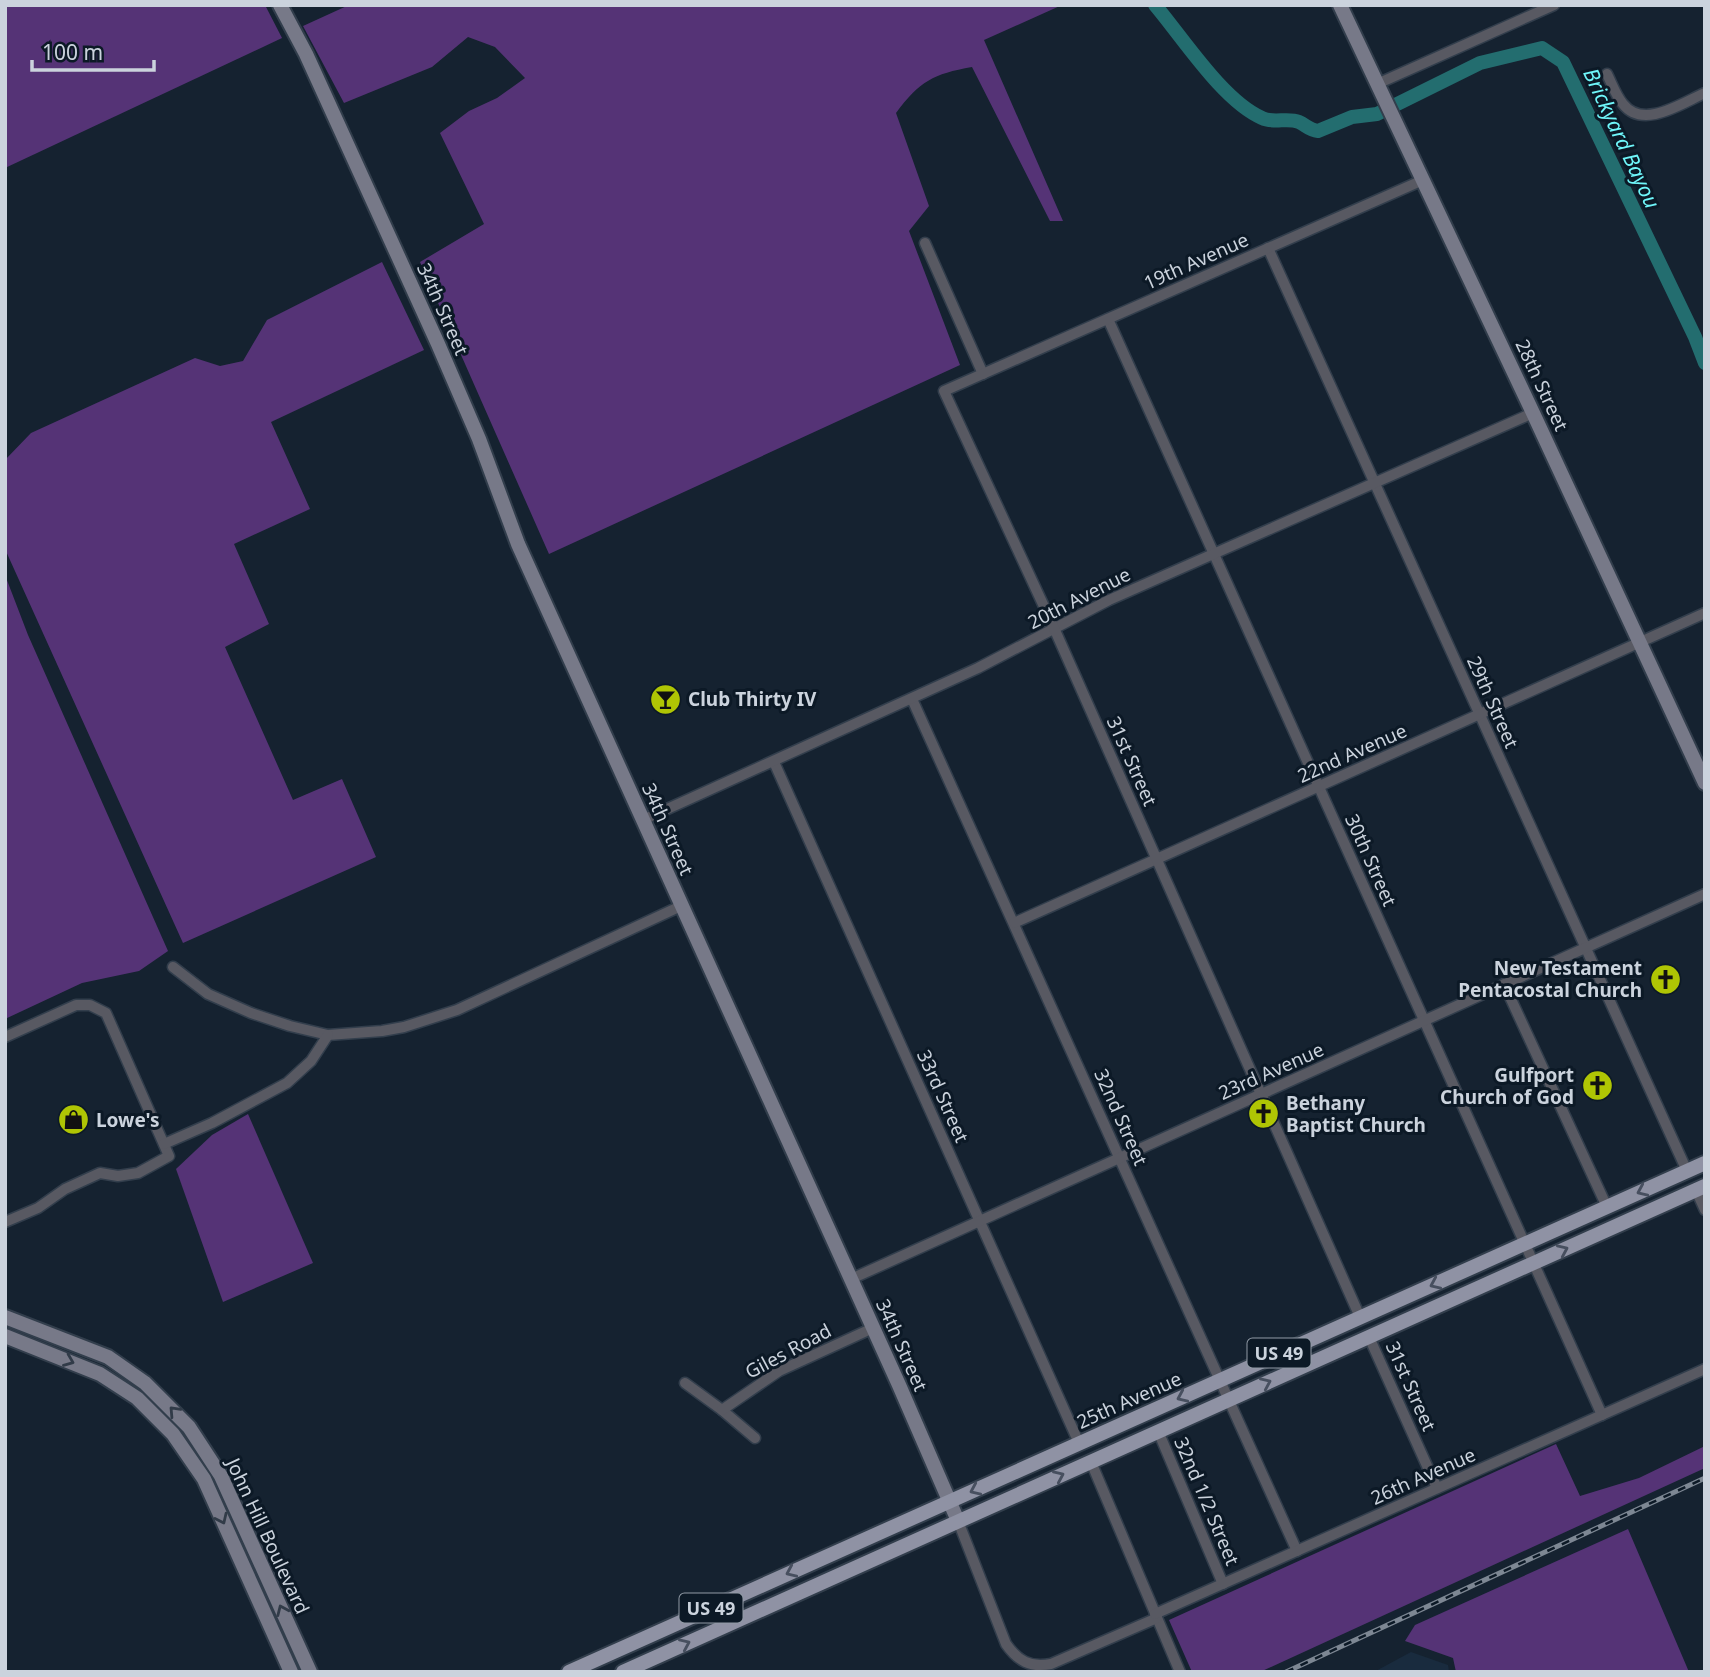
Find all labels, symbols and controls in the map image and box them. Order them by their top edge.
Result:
scale bar [32,28,154,72]
text: 100 m [42,38,103,66]
water label: Brickyard Bayou [1577,63,1667,213]
street label: 19th Avenue [1140,226,1252,296]
street label: 34th Street [411,259,475,359]
street label: 28th Street [1509,335,1575,435]
street label: 20th Avenue [1023,561,1135,635]
street label: 29th Street [1461,652,1525,752]
bar icon: Club Thirty IV [648,682,682,716]
place label: Club Thirty IV [688,686,817,712]
street label: 31st Street [1101,712,1163,810]
street label: 22nd Avenue [1293,717,1411,789]
street label: 34th Street [636,779,700,879]
street label: 30th Street [1339,810,1403,910]
place label: New Testament Pentacostal Church [1458,955,1642,1003]
church icon: New Testament Pentacostal Church [1648,962,1682,996]
street label: 23rd Avenue [1214,1036,1328,1106]
street label: 33rd Street [911,1046,975,1147]
place label: Gulfport Church of God [1440,1062,1574,1110]
street label: 32nd Street [1088,1065,1154,1170]
church icon: Gulfport Church of God [1580,1069,1614,1103]
place label: Bethany Baptist Church [1286,1090,1426,1138]
church icon: Bethany Baptist Church [1246,1097,1280,1131]
shop icon: Lowe's [56,1103,90,1137]
place label: Lowe's [96,1107,160,1133]
one-way arrow [1637,1183,1650,1197]
one-way arrow [1556,1244,1568,1258]
one-way arrow [1430,1276,1442,1290]
street label: 34th Street [870,1295,934,1395]
street label: Giles Road [740,1317,836,1385]
street label: 31st Street [1380,1337,1442,1435]
road number: US 49 [1248,1338,1310,1368]
one-way arrow [62,1353,74,1367]
street label: 25th Avenue [1073,1365,1185,1435]
one-way arrow [1259,1377,1271,1391]
one-way arrow [1177,1389,1190,1403]
one-way arrow [170,1406,182,1419]
street label: 32nd 1/2 Street [1168,1433,1246,1569]
street label: 26th Avenue [1367,1441,1479,1511]
street label: John Hill Boulevard [220,1452,316,1618]
one-way arrow [1052,1470,1064,1484]
one-way arrow [970,1482,982,1496]
one-way arrow [214,1512,228,1524]
one-way arrow [786,1564,799,1578]
road number: US 49 [680,1594,742,1623]
one-way arrow [276,1605,290,1617]
one-way arrow [678,1638,690,1652]

